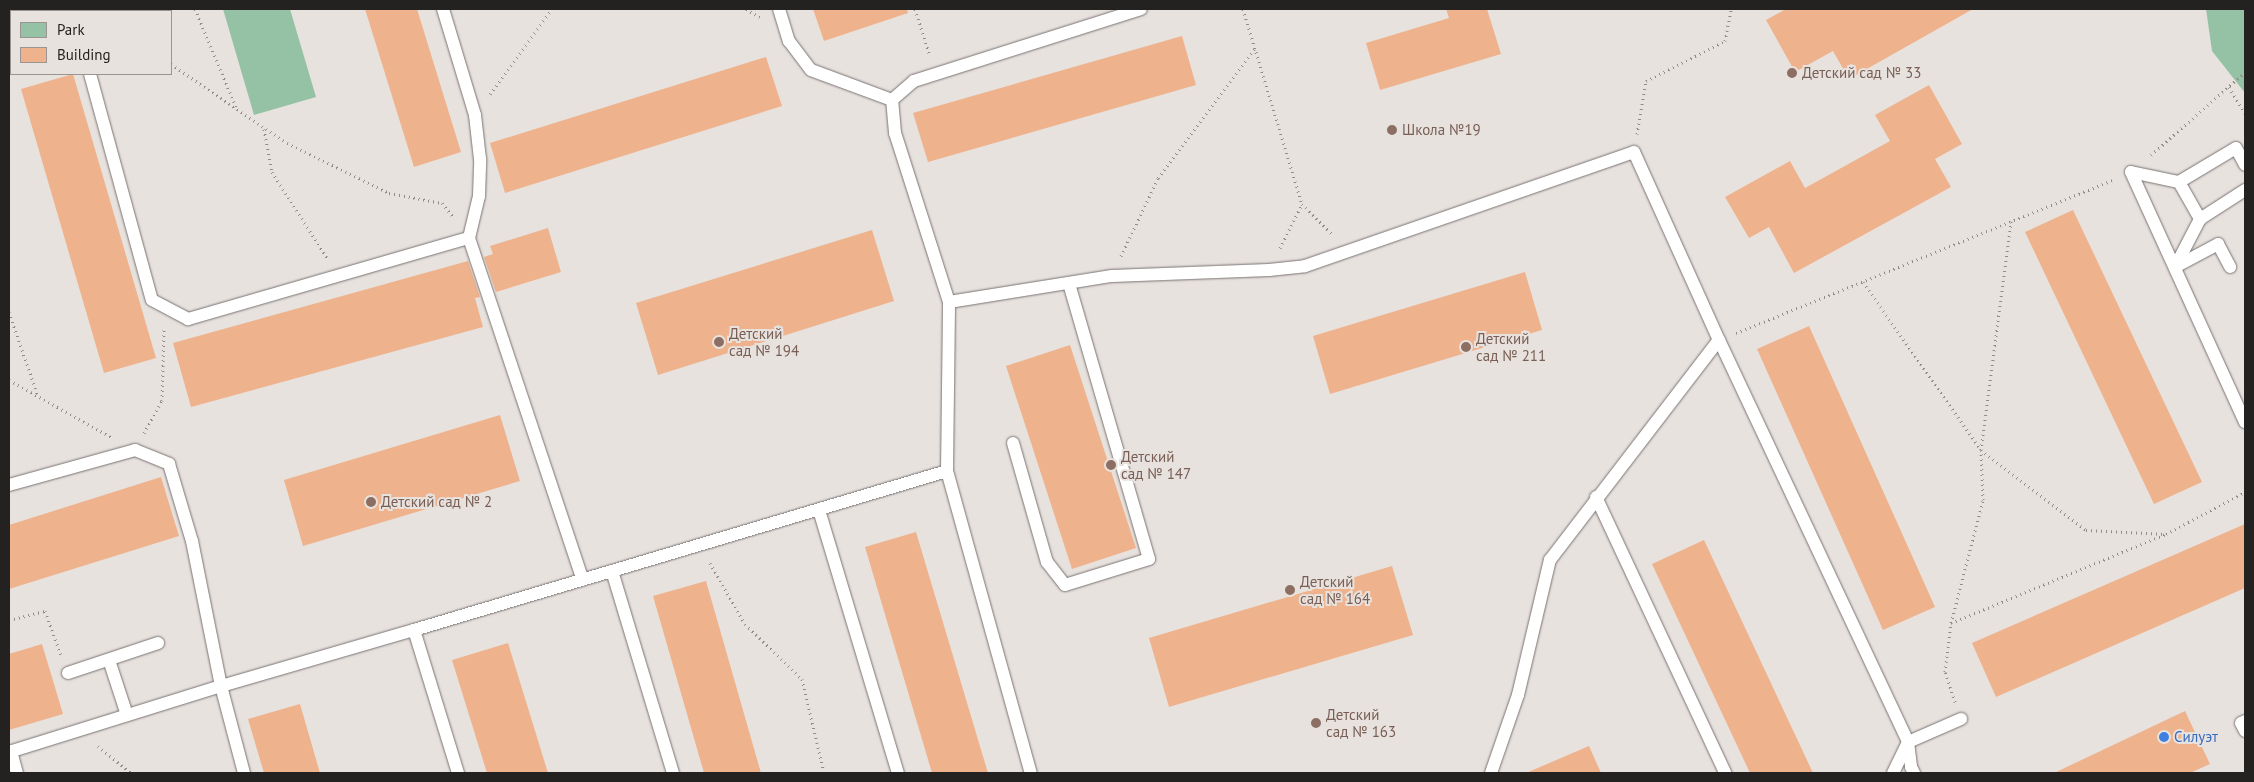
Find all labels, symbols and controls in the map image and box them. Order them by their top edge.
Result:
legend [10,10,172,75]
text: Park [57,20,85,39]
text: Building [57,45,111,64]
place label: Детский сад № 33 [1802,64,1921,82]
marker: Детский сад № 33 [1786,67,1798,79]
place label: Школа №19 [1402,121,1481,139]
marker: Школа №19 [1386,124,1398,136]
place label: Детский сад № 194 [729,324,799,359]
place label: Детский сад № 211 [1476,329,1546,364]
marker: Детский сад № 194 [713,336,725,348]
marker: Детский сад № 211 [1460,341,1472,353]
place label: Детский сад № 147 [1121,447,1191,482]
marker: Детский сад № 147 [1105,459,1117,471]
place label: Детский сад № 2 [381,493,492,511]
marker: Детский сад № 2 [365,496,377,508]
place label: Детский сад № 164 [1300,572,1370,607]
marker: Детский сад № 164 [1284,584,1296,596]
place label: Детский сад № 163 [1326,705,1396,740]
marker: Детский сад № 163 [1310,717,1322,729]
place label: Силуэт [2174,728,2218,746]
marker: Силуэт [2158,731,2170,743]

